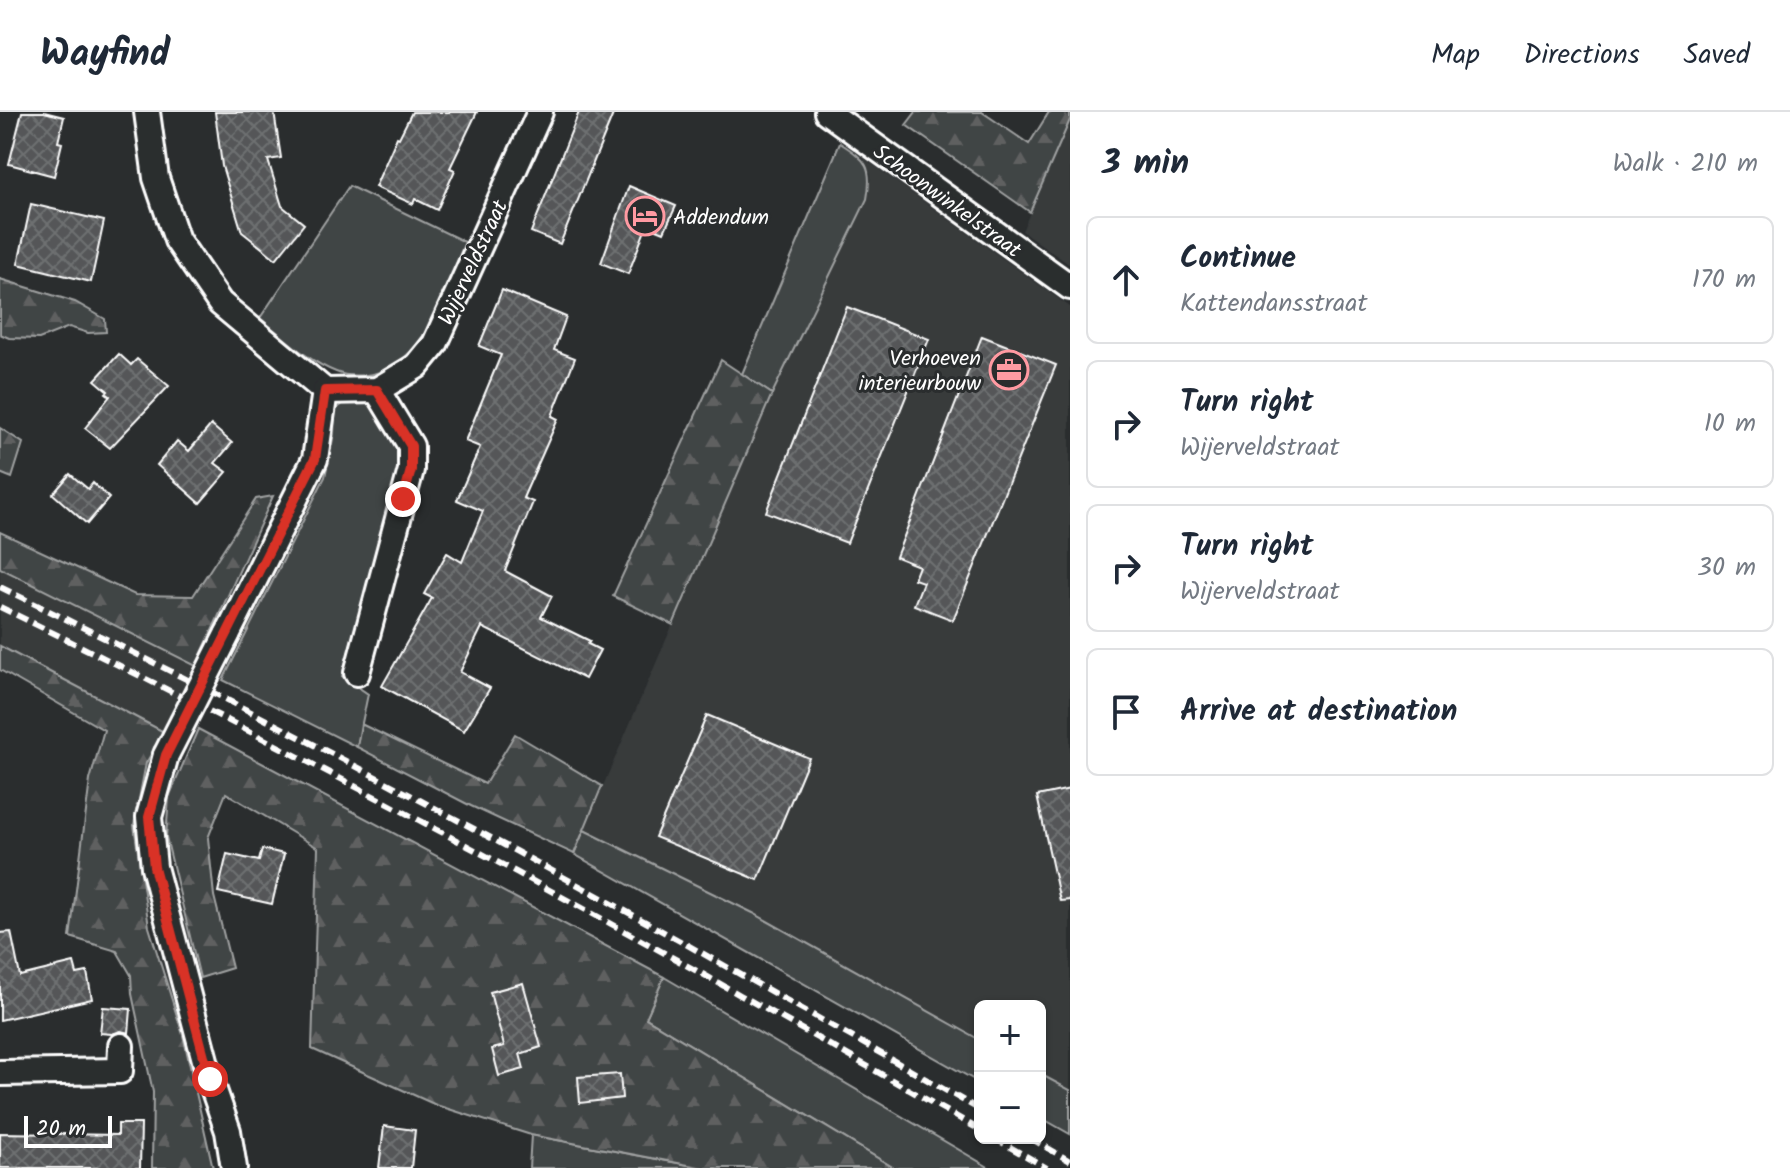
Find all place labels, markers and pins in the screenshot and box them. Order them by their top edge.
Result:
hotel icon: Addendum [624,195,666,237]
place label: Addendum [673,201,769,236]
place label: Verhoeven interieurbouw [858,342,981,402]
office icon: Verhoeven interieurbouw [988,349,1030,391]

